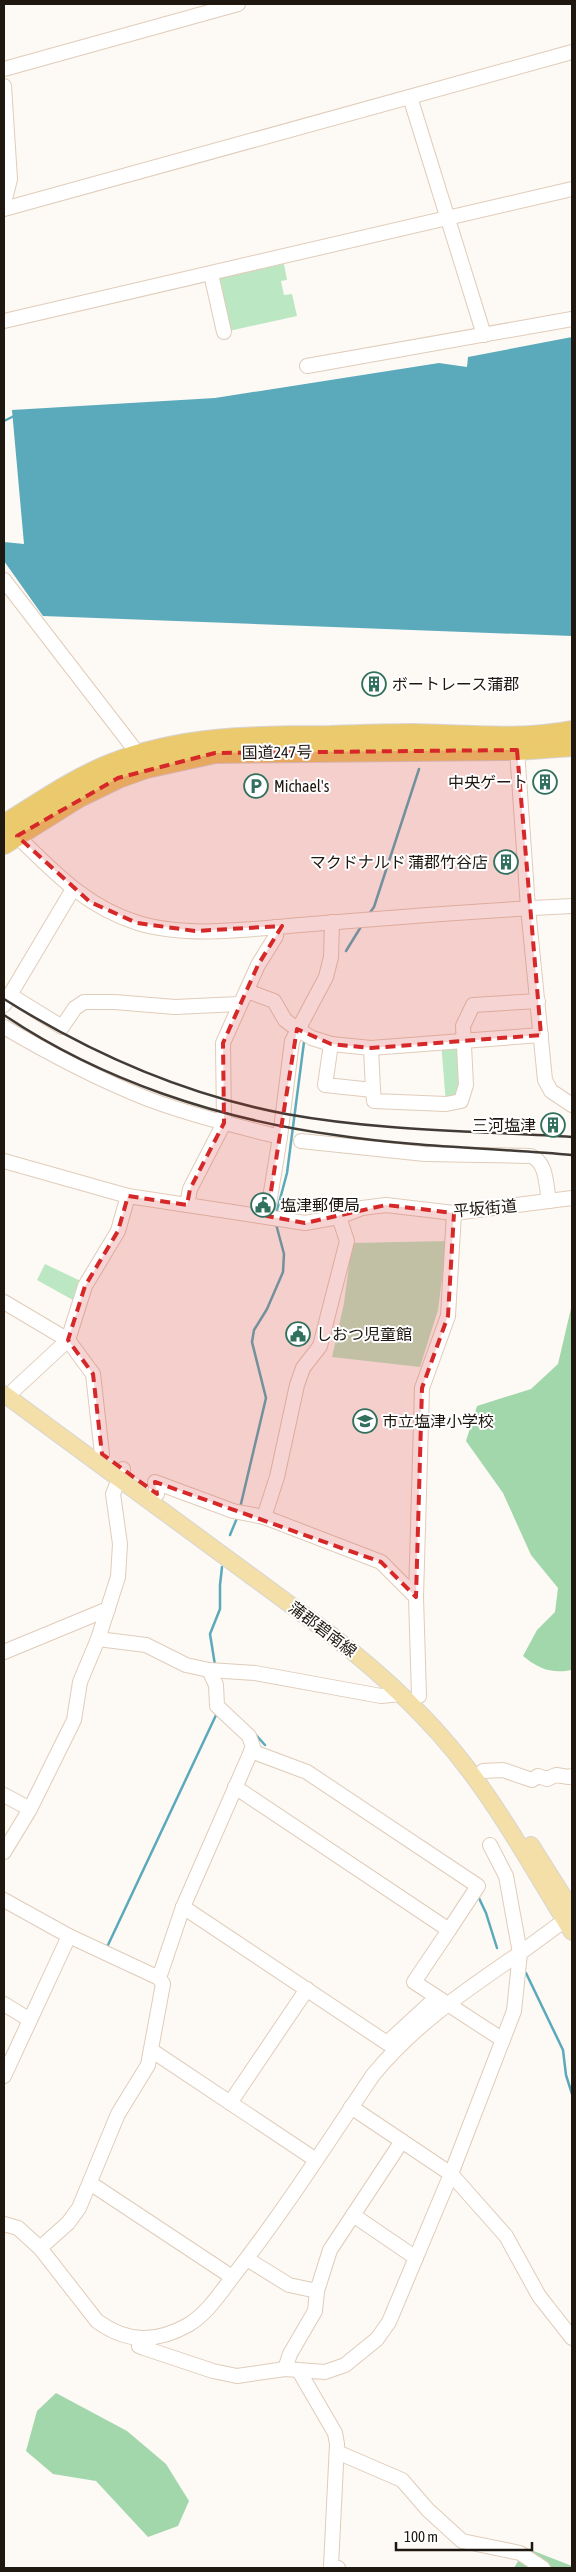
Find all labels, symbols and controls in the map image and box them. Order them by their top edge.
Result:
building icon: ボートレース蒲郡 [361,671,387,697]
place label: ボートレース蒲郡 [392,675,519,693]
street label: 国道247号 [242,742,312,762]
building icon: 中央ゲート [532,769,558,795]
parking icon: Michael's [243,773,269,799]
place label: 中央ゲート [448,773,528,791]
place label: Michael's [274,777,330,795]
building icon: マクドナルド 蒲郡竹谷店 [493,849,519,875]
place label: マクドナルド 蒲郡竹谷店 [310,853,488,871]
building icon: 三河塩津 [540,1112,566,1138]
place label: 三河塩津 [472,1116,536,1134]
public building icon: 塩津郵便局 [250,1192,276,1218]
place label: 塩津郵便局 [280,1196,360,1214]
street label: 平坂街道 [452,1196,518,1220]
public building icon: しおつ児童館 [285,1321,311,1347]
place label: しおつ児童館 [316,1325,412,1343]
school or university icon: 市立塩津小学校 [352,1408,378,1434]
place label: 市立塩津小学校 [382,1412,494,1430]
street label: 蒲郡碧南線 [286,1598,360,1660]
scale bar [396,2520,532,2552]
text: 100 m [404,2528,438,2545]

